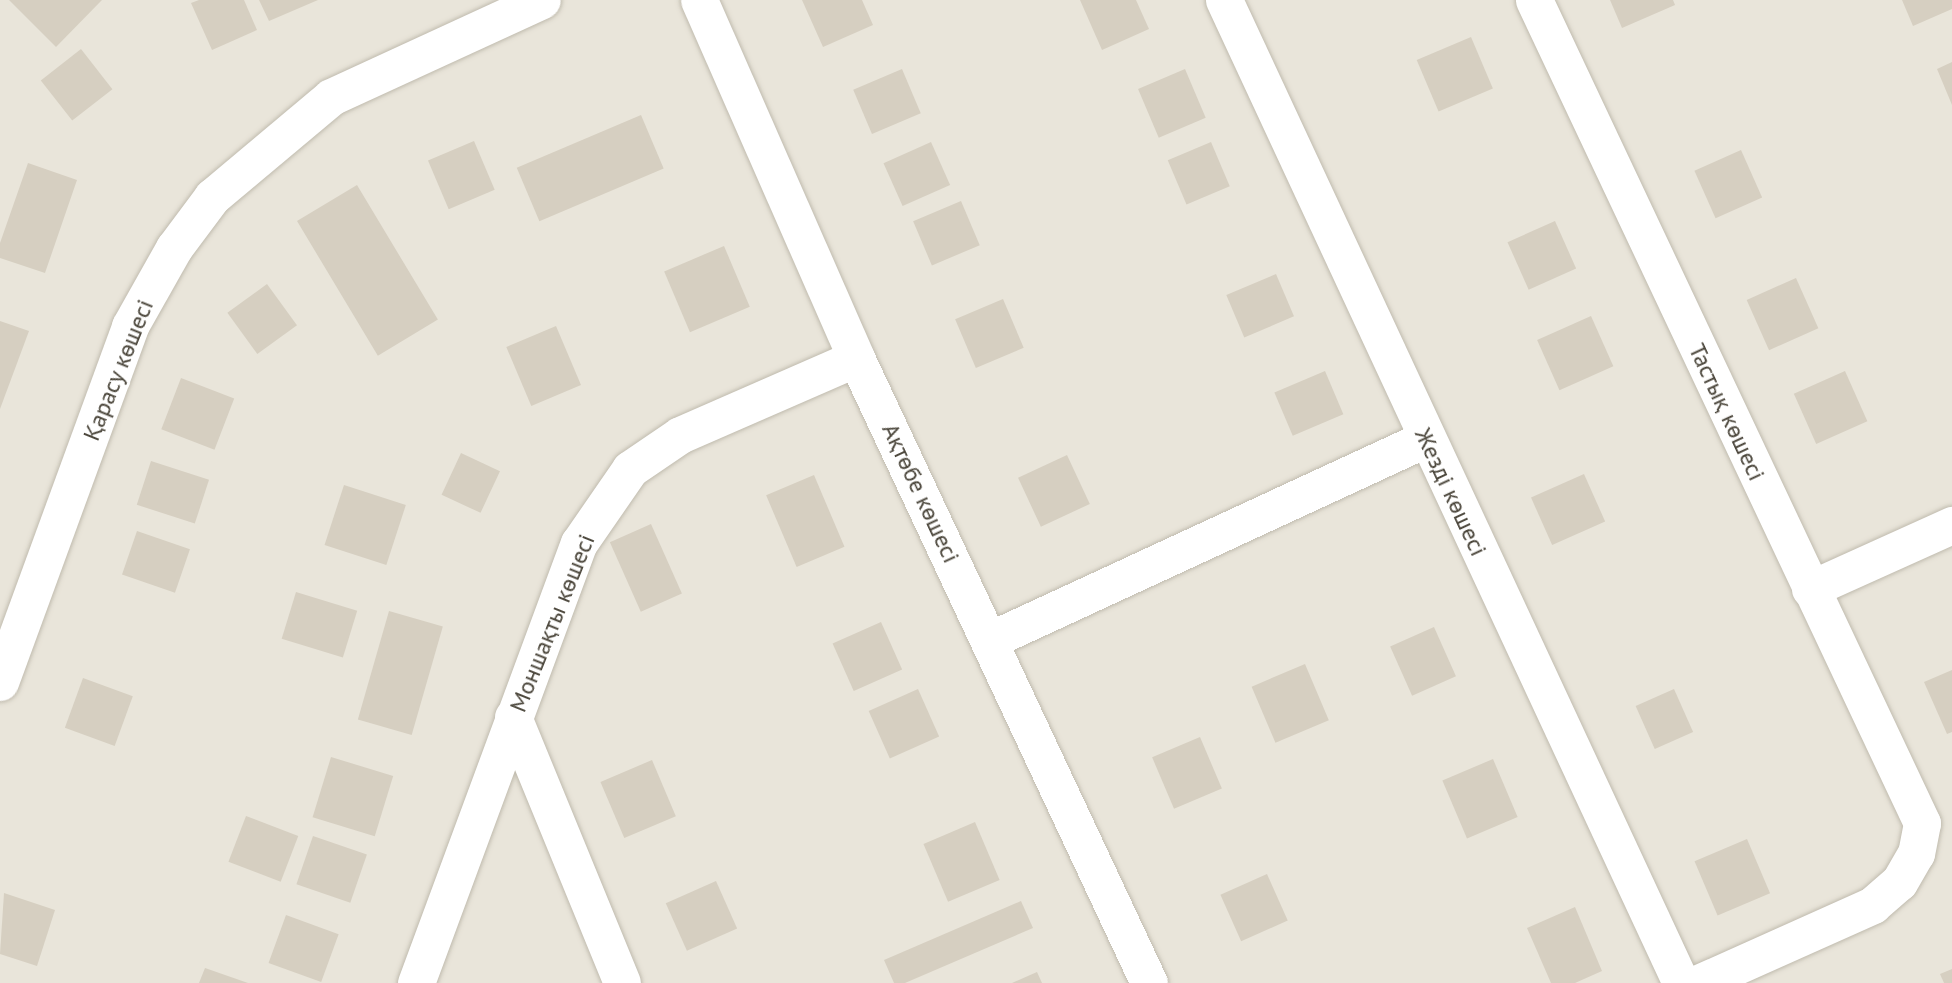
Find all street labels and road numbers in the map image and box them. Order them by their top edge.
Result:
street label: Қарасу көшесі [76,295,160,445]
street label: Тастық көшесі [1683,339,1771,485]
street label: Ақтөбе көшесі [876,419,966,567]
street label: Жезді көшесі [1409,423,1493,561]
street label: Моншақты көшесі [503,530,601,716]

